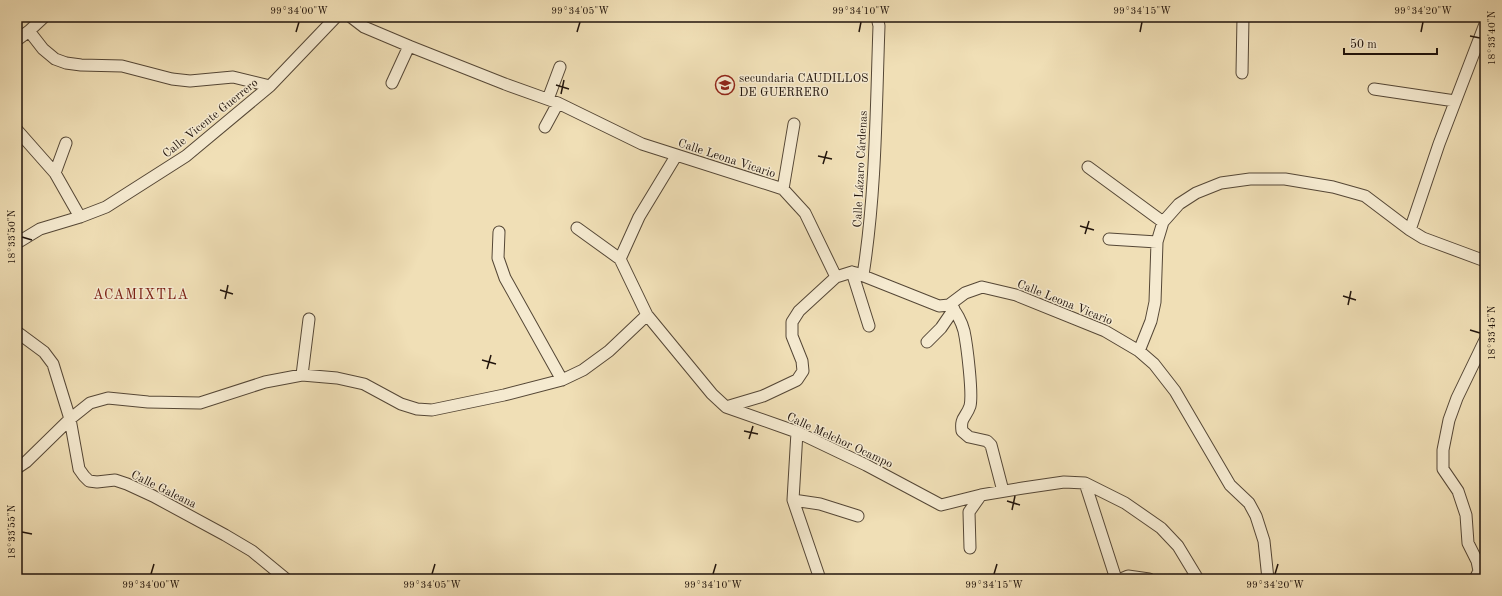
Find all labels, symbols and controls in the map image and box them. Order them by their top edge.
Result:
text: 99°34'00"W [270,6,328,16]
text: 99°34'05"W [551,6,609,16]
text: 99°34'10"W [832,6,890,16]
text: 99°34'15"W [1113,6,1171,16]
text: 99°34'20"W [1394,6,1452,16]
text: 18°33'40"N [1487,10,1497,65]
scale bar [1344,30,1437,56]
text: 50 m [1350,38,1377,51]
place label: secundaria CAUDILLOS DE GUERRERO [739,73,868,99]
school or university icon: secundaria CAUDILLOS DE GUERRERO [714,74,736,96]
street label: Calle Vicente Guerrero [161,77,260,161]
street label: Calle Lázaro Cárdenas [852,110,870,228]
street label: Calle Leona Vicario [676,138,777,180]
text: 18°33'50"N [7,209,17,264]
street label: Calle Leona Vicario [1015,278,1114,328]
district label: ACAMIXTLA [93,288,189,302]
text: 18°33'45"N [1487,305,1497,360]
street label: Calle Melchor Ocampo [785,411,894,471]
street label: Calle Galeana [129,469,198,511]
text: 18°33'55"N [7,504,17,559]
text: 99°34'00"W [122,580,180,590]
text: 99°34'05"W [403,580,461,590]
text: 99°34'10"W [684,580,742,590]
text: 99°34'15"W [965,580,1023,590]
text: 99°34'20"W [1246,580,1304,590]

